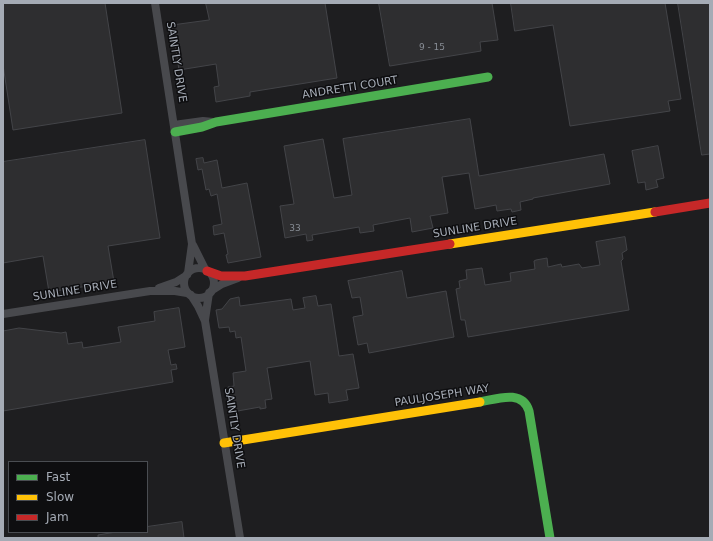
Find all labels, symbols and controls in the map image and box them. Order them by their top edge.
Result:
street label: SAINTLY DRIVE [163,21,189,103]
house number: 9 - 15 [419,43,445,53]
street label: ANDRETTI COURT [301,74,399,102]
street label: SUNLINE DRIVE [432,215,518,241]
house number: 33 [289,224,301,234]
street label: SUNLINE DRIVE [32,278,118,304]
street label: PAULJOSEPH WAY [394,382,490,410]
street label: SAINTLY DRIVE [221,387,247,469]
legend [8,461,148,533]
text: Fast [46,470,70,484]
text: Slow [46,490,74,504]
text: Jam [46,510,69,524]

